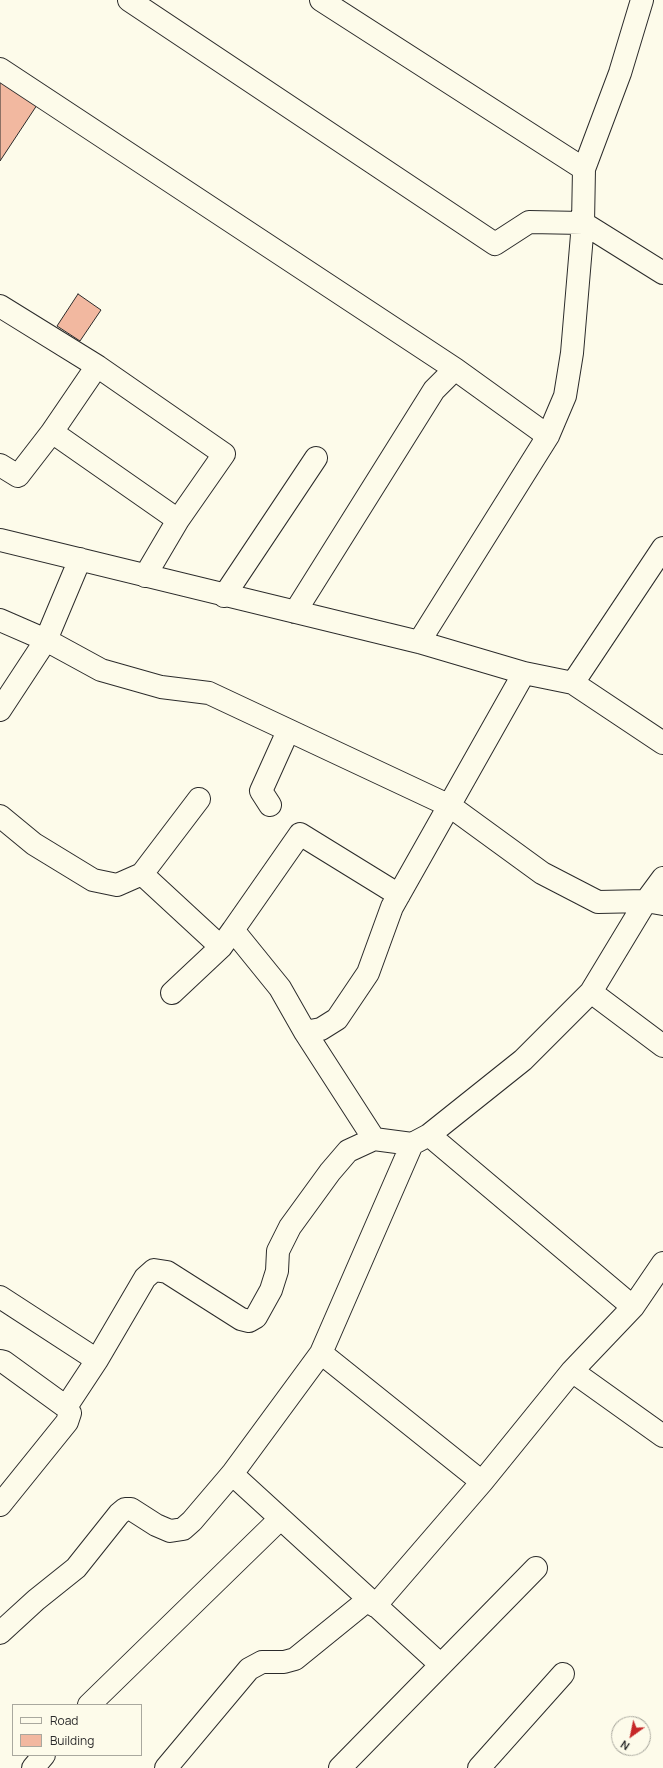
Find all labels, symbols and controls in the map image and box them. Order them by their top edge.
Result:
legend [12,1704,142,1756]
text: Road [50,1712,78,1729]
north arrow [611,1716,651,1756]
text: Building [50,1732,94,1749]
text: N [617,1737,632,1754]

